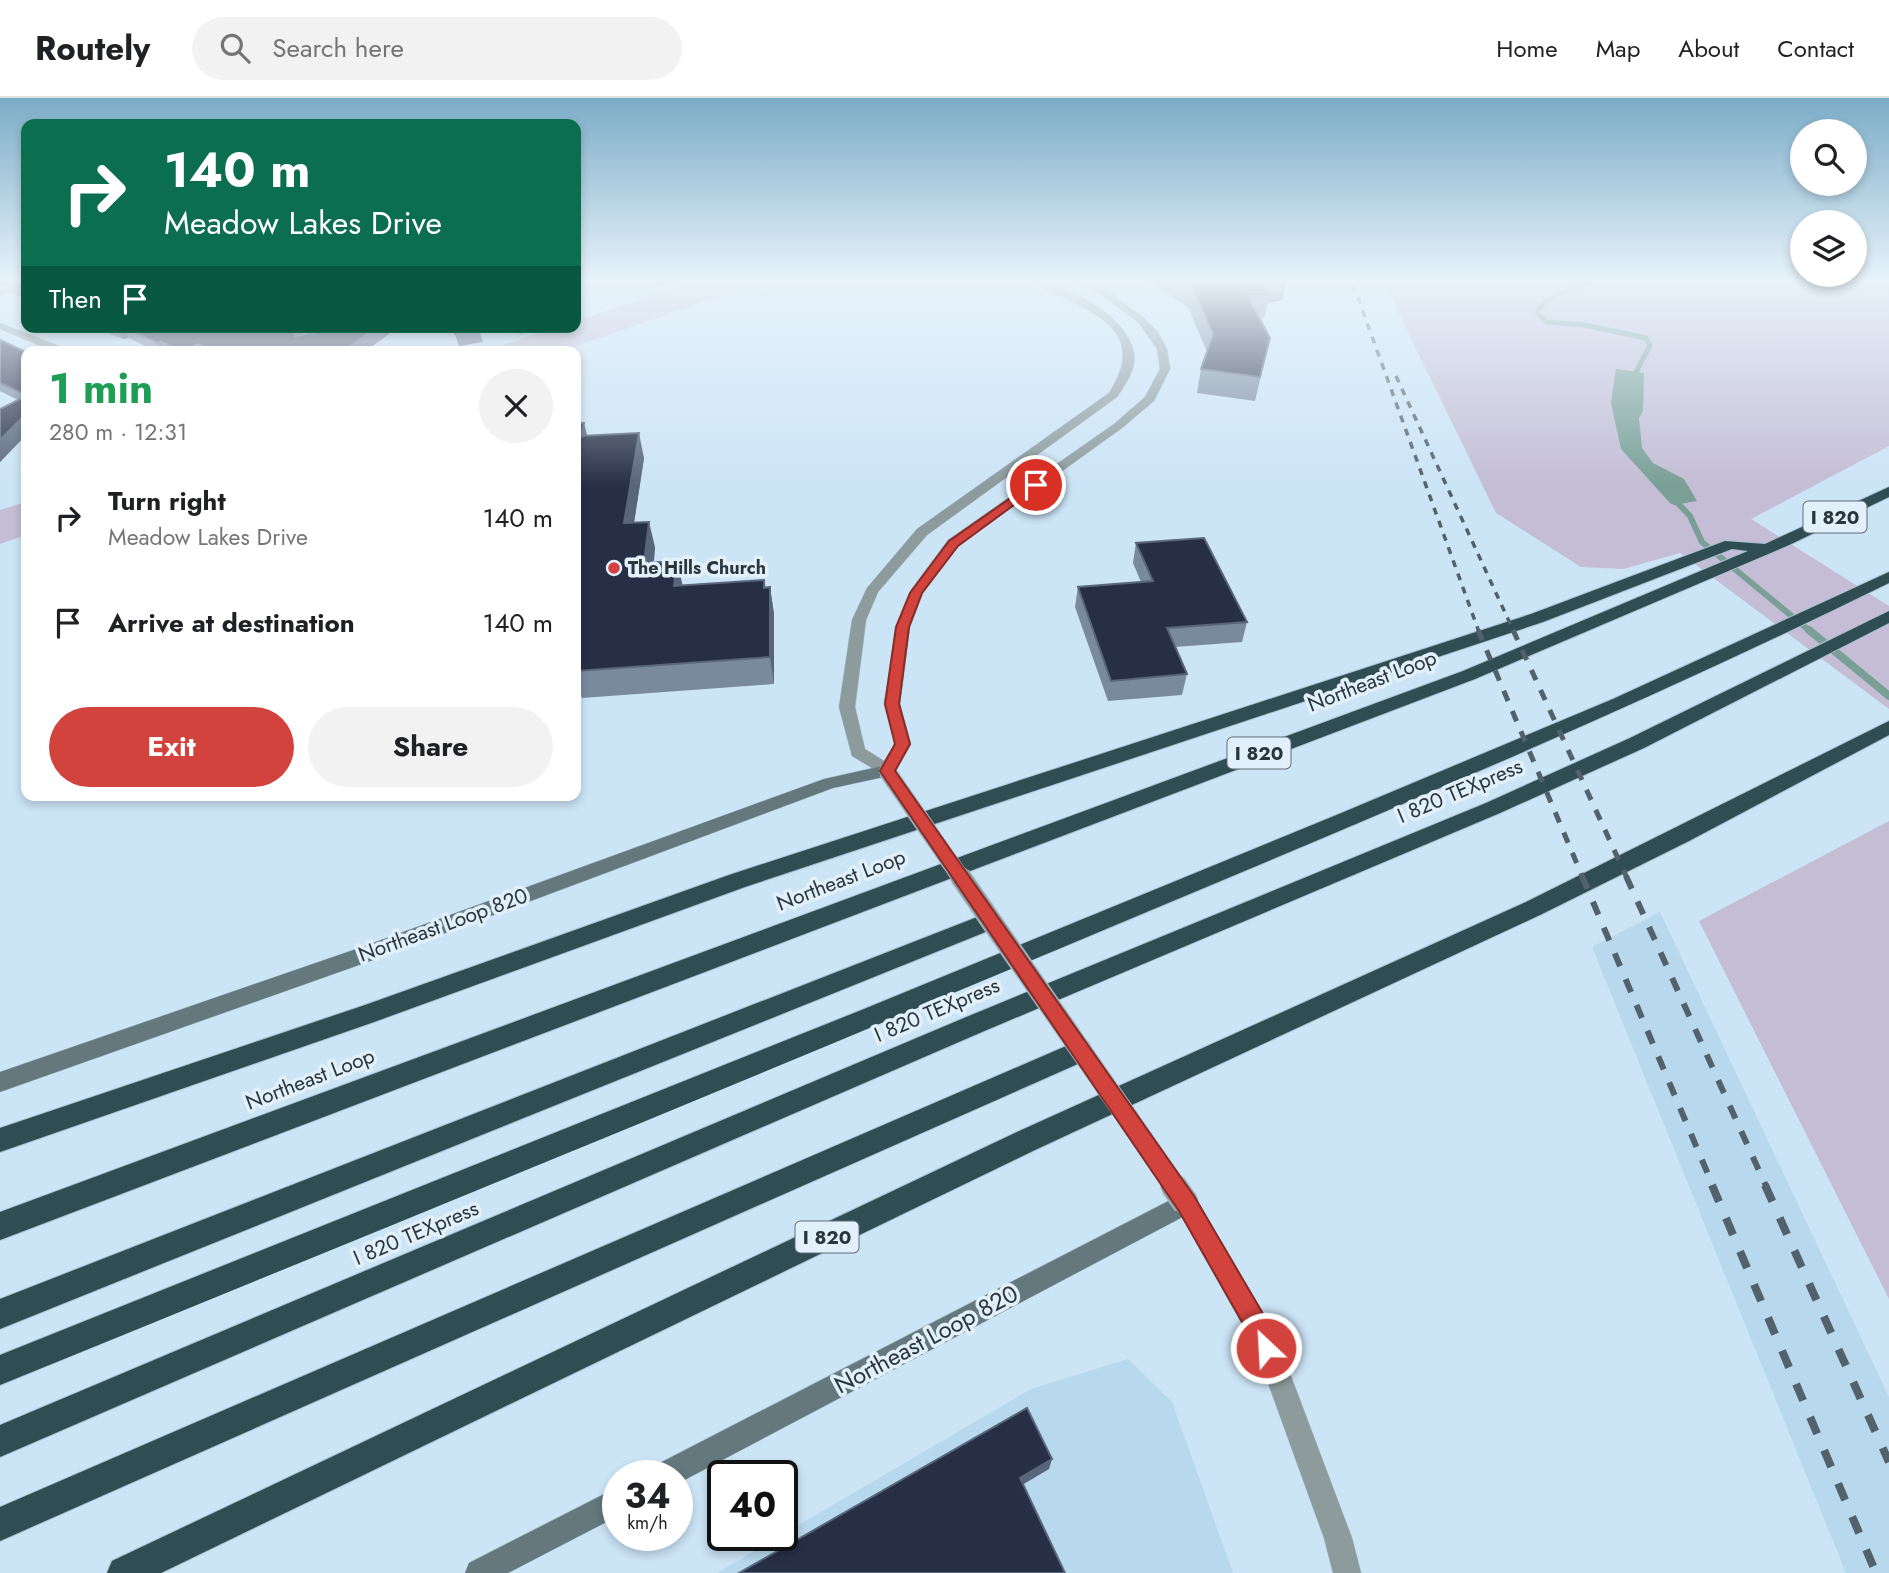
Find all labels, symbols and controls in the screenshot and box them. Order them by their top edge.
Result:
search box [192,17,682,80]
text: Routely [35,25,150,72]
icon: search [216,29,254,67]
text: Search here [272,29,404,67]
text: Home [1496,31,1558,66]
text: Map [1596,31,1640,66]
text: About [1678,31,1739,66]
text: Contact [1777,31,1854,66]
map controls [1790,119,1867,287]
button: search [1790,119,1867,196]
text: 140 m [164,135,310,205]
icon: right [49,147,140,238]
text: Meadow Lakes Drive [164,200,442,246]
button: layers [1790,210,1867,287]
text: Then [49,280,102,318]
icon: arrive [116,280,154,318]
text: 1 min [49,358,153,419]
button: close [479,369,553,443]
text: 280 m · 12:31 [49,415,187,449]
pin [1006,455,1066,515]
icon: arrive [1017,466,1055,504]
text: Turn right [108,482,226,520]
icon: right [49,499,87,537]
text: 140 m [482,499,553,537]
road number: I 820 [1804,502,1867,532]
text: Meadow Lakes Drive [108,520,308,554]
place label: The Hills Church [628,555,766,581]
marker: The Hills Church [606,560,622,576]
icon: arrive [49,604,87,642]
text: Arrive at destination [108,604,355,642]
text: 140 m [482,604,553,642]
street label: Northeast Loop [1303,643,1441,719]
button: Exit [49,707,294,787]
button: Share [308,707,553,787]
road number: I 820 [1228,738,1290,768]
street label: I 820 TEXpress [1393,751,1527,831]
street label: Northeast Loop [772,842,910,918]
street label: Northeast Loop 820 [354,880,532,970]
street label: I 820 TEXpress [870,970,1004,1050]
street label: Northeast Loop [241,1041,379,1117]
street label: I 820 TEXpress [349,1193,483,1273]
road number: I 820 [796,1222,858,1252]
street label: Northeast Loop 820 [828,1276,1024,1402]
position arrow [1229,1311,1303,1385]
speed limit sign: 40 [707,1460,798,1551]
text: 34 [624,1471,671,1521]
text: km/h [627,1510,668,1536]

